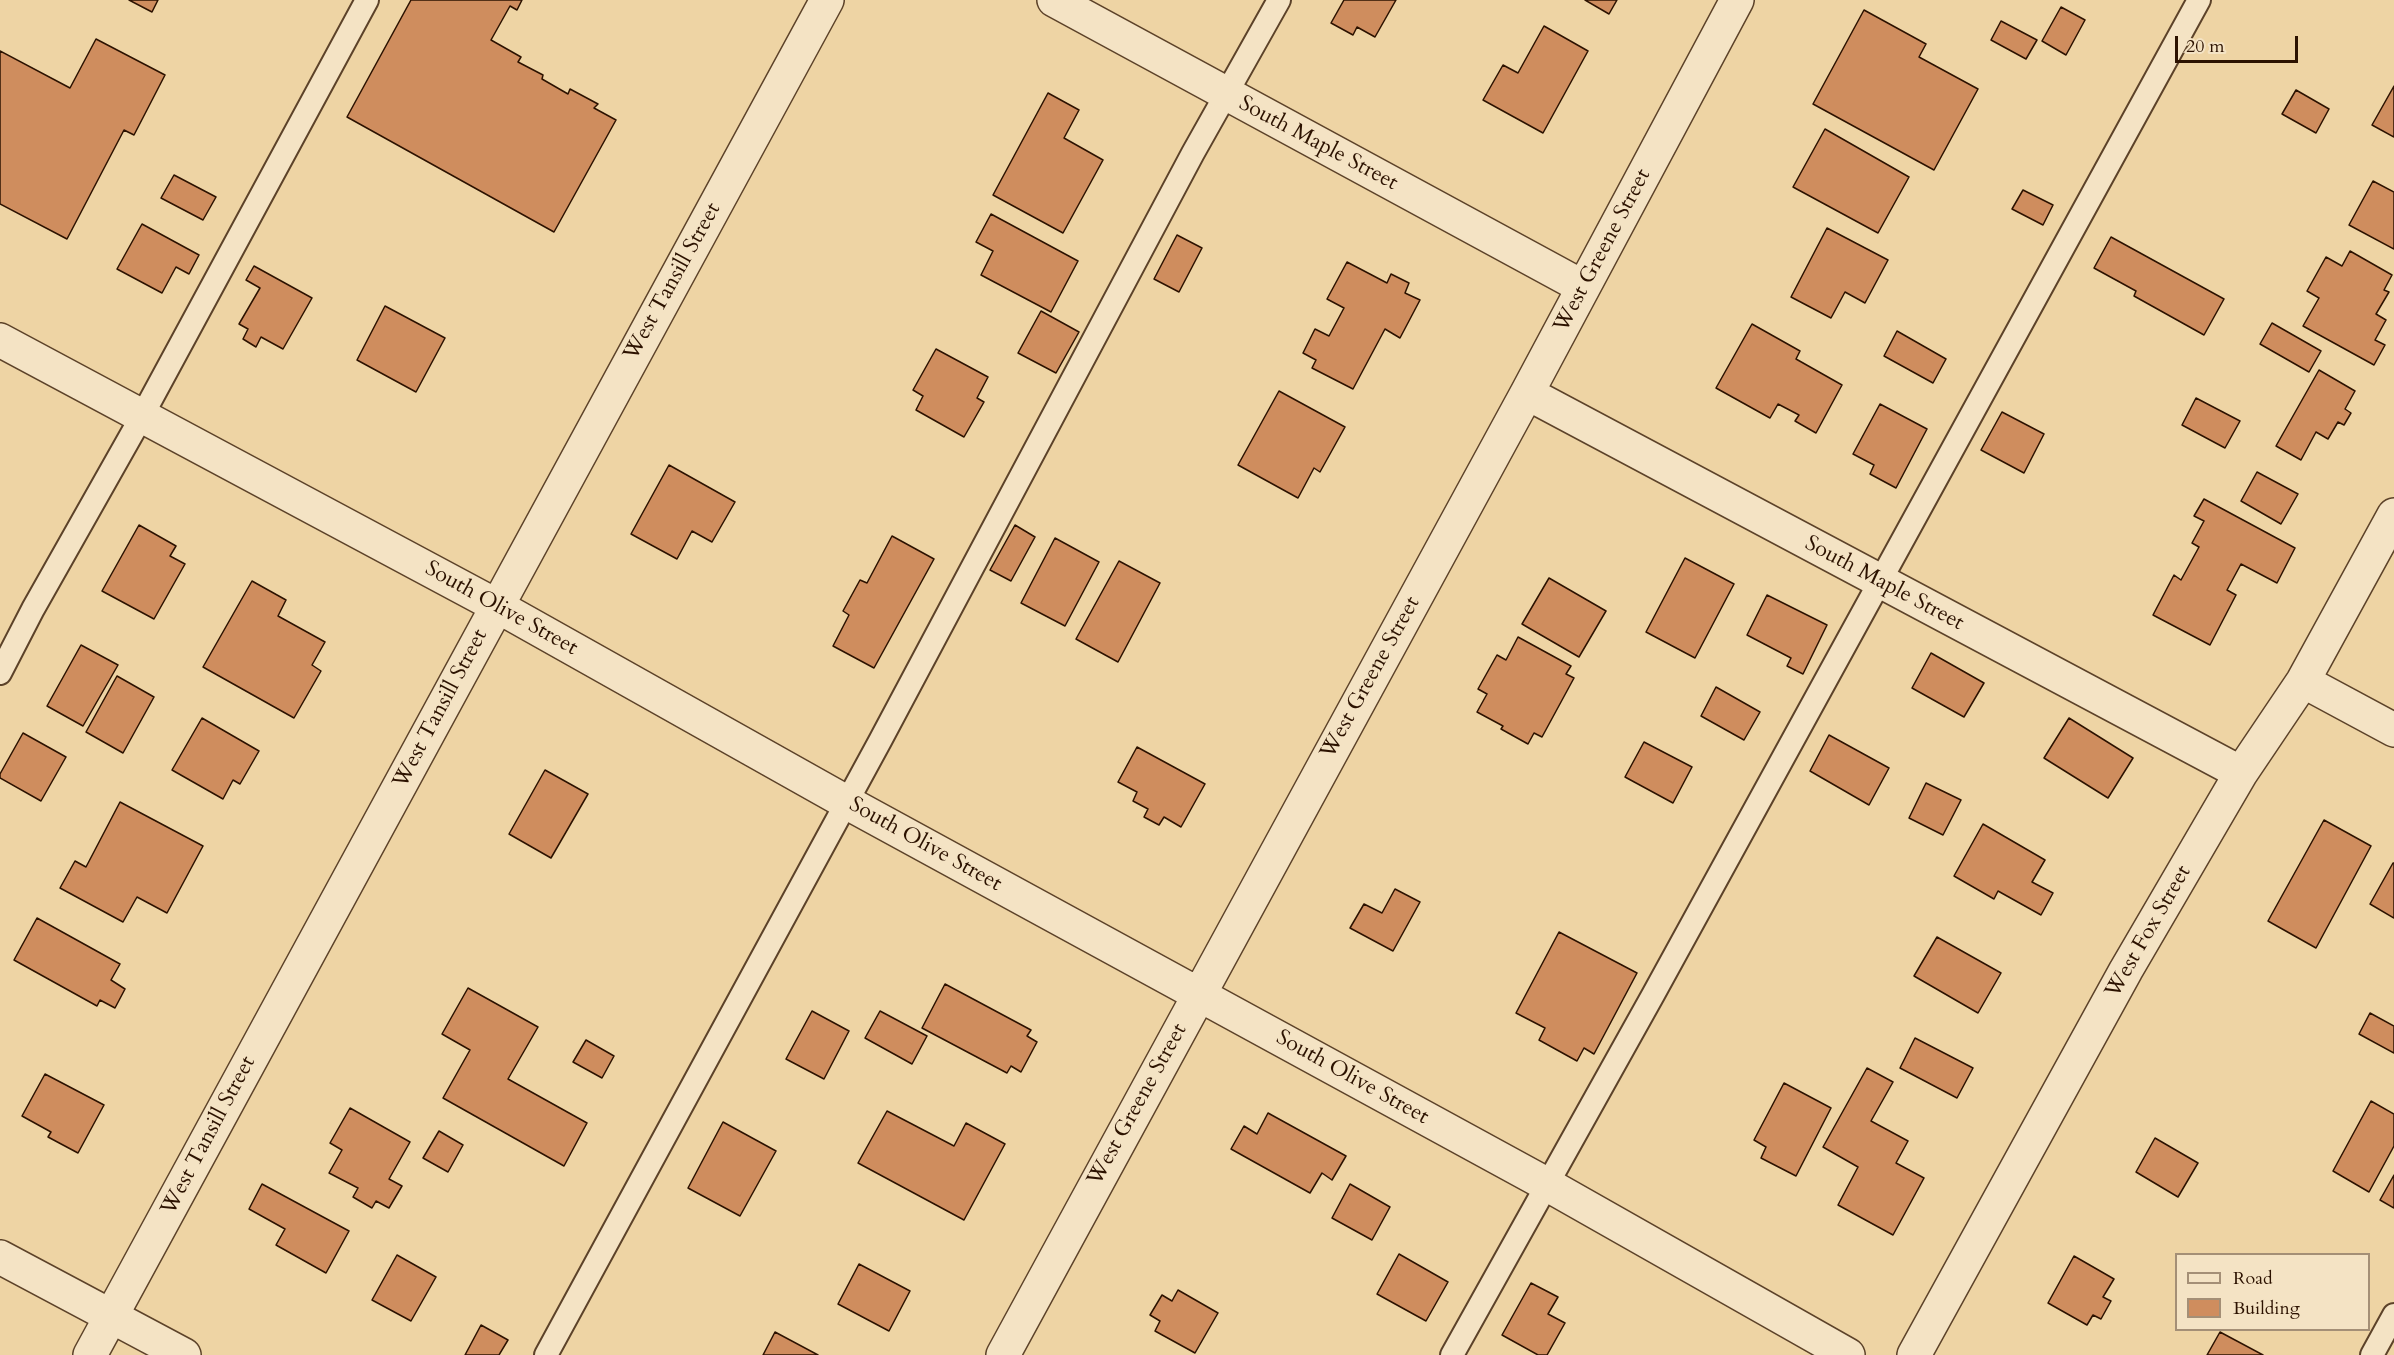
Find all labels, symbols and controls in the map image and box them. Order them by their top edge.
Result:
scale bar [2178,24,2301,62]
text: 20 m [2186,34,2225,59]
street label: South Maple Street [1234,91,1402,197]
street label: West Greene Street [1549,165,1657,337]
street label: West Tansill Street [619,199,727,365]
street label: South Maple Street [1800,531,1968,637]
street label: South Olive Street [420,556,582,662]
street label: West Greene Street [1316,592,1426,764]
street label: West Tansill Street [388,625,494,793]
street label: South Olive Street [844,792,1006,898]
street label: West Fox Street [2100,861,2198,1003]
street label: West Greene Street [1083,1019,1193,1191]
street label: South Olive Street [1271,1025,1433,1131]
street label: West Tansill Street [156,1052,262,1220]
legend [2175,1253,2370,1331]
text: Road [2233,1266,2273,1291]
text: Building [2233,1296,2300,1321]

